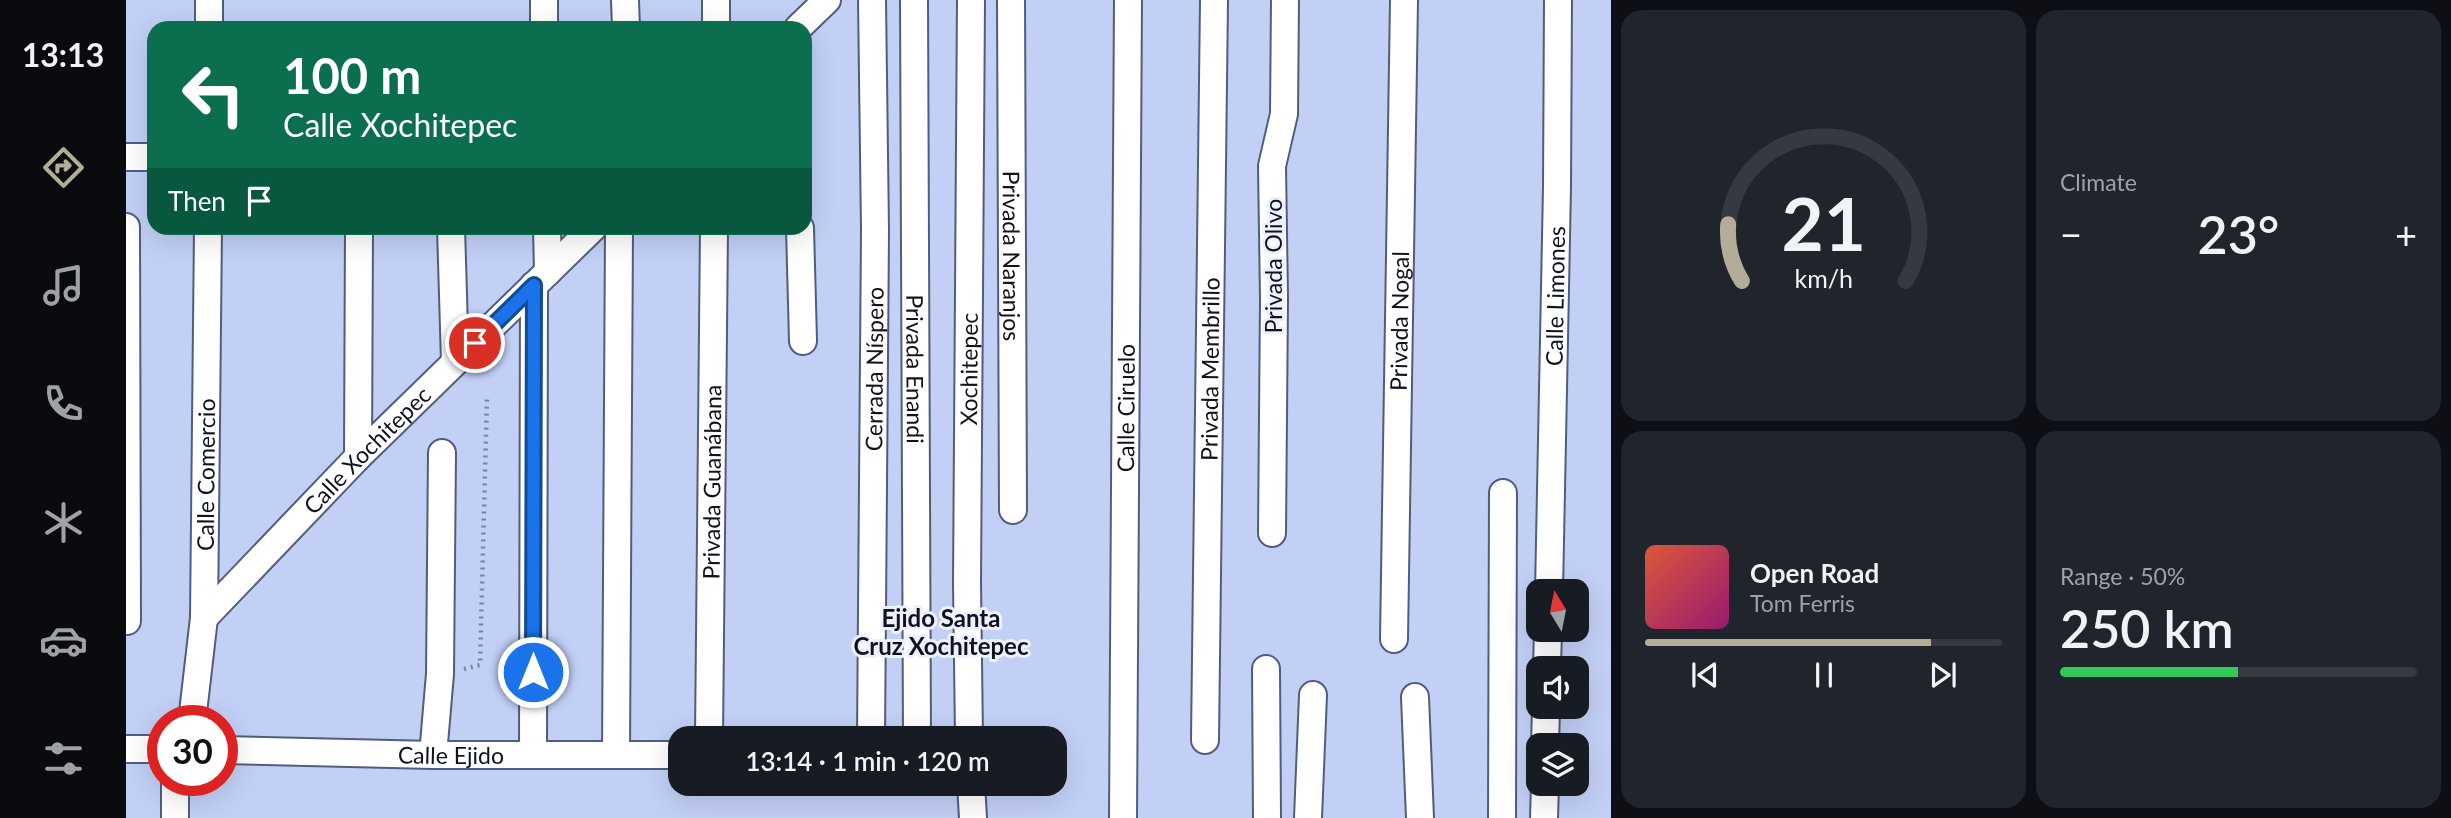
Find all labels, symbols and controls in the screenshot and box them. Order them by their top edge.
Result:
text: 13:13 [22,35,104,74]
text: 100 m [283,46,421,104]
icon: left [168,49,259,140]
text: Calle Xochitepec [283,105,517,144]
icon: directions [39,143,88,192]
text: Climate [2060,168,2137,196]
street label: Privada Naranjos [998,171,1026,341]
text: 21 [1781,180,1866,268]
icon: arrive [240,182,278,220]
text: Then [168,185,226,217]
street label: Privada Olivo [1259,199,1287,333]
text: 23° [2198,203,2279,265]
text: − [2060,211,2082,257]
text: + [2395,211,2417,257]
street label: Calle Limones [1539,226,1570,366]
street label: Privada Nogal [1384,251,1414,391]
icon: music [39,261,88,310]
text: km/h [1794,263,1853,293]
street label: Privada Membrillo [1194,277,1225,461]
street label: Cerrada Níspero [859,287,889,451]
street label: Privada Enandi [901,294,930,444]
street label: Xochitepec [954,312,983,426]
pin [445,313,505,373]
icon: arrive [456,324,494,362]
street label: Calle Ciruelo [1111,344,1140,472]
icon: phone [39,379,88,428]
street label: Calle Xochitepec [297,380,436,519]
street label: Privada Guanábana [697,385,726,579]
street label: Calle Comercio [191,398,220,551]
icon: climate [39,498,88,547]
text: Open Road [1750,557,1879,589]
text: Range · 50% [2060,562,2185,590]
north arrow [1526,579,1589,642]
map controls [1526,579,1589,796]
text: Tom Ferris [1750,589,1855,617]
text: 250 km [2060,597,2234,659]
district label: Ejido Santa Cruz Xochitepec [854,603,1029,660]
icon: car [39,616,88,665]
position arrow [496,635,570,709]
button: sound [1526,656,1589,719]
icon: previous [1686,656,1724,694]
icon: pause [1805,656,1843,694]
icon: next [1924,656,1962,694]
speed limit sign: 30 [147,705,238,796]
button: layers [1526,733,1589,796]
icon: filters [39,734,88,783]
street label: Calle Ejido [398,740,504,769]
text: 13:14 · 1 min · 120 m [745,745,990,777]

